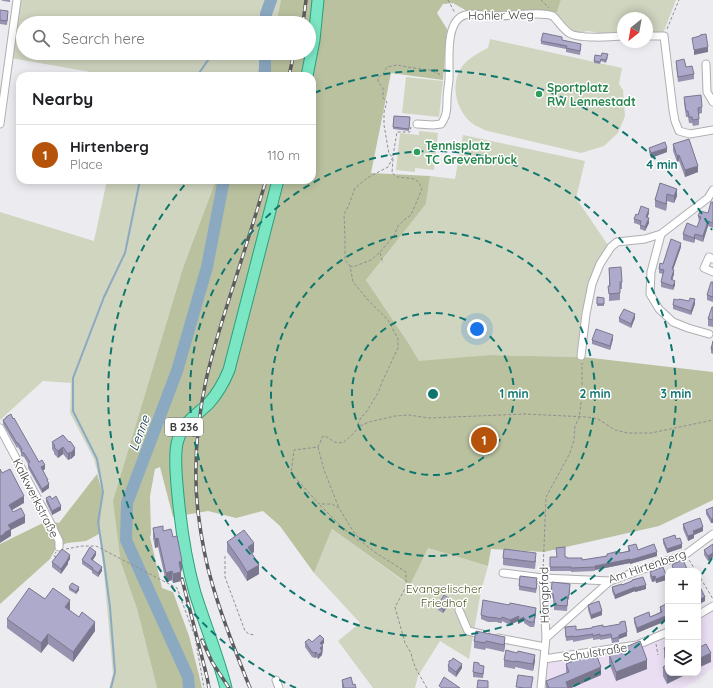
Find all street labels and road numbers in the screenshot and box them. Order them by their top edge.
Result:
street label: Hohler Weg [468,7,534,23]
road number: B 236 [165,418,203,436]
street label: Kalkwerkstraße [10,456,62,540]
street label: Am Hirtenberg [606,546,688,586]
street label: Hangpfad [536,567,552,623]
street label: Schulstraße [562,639,628,664]

